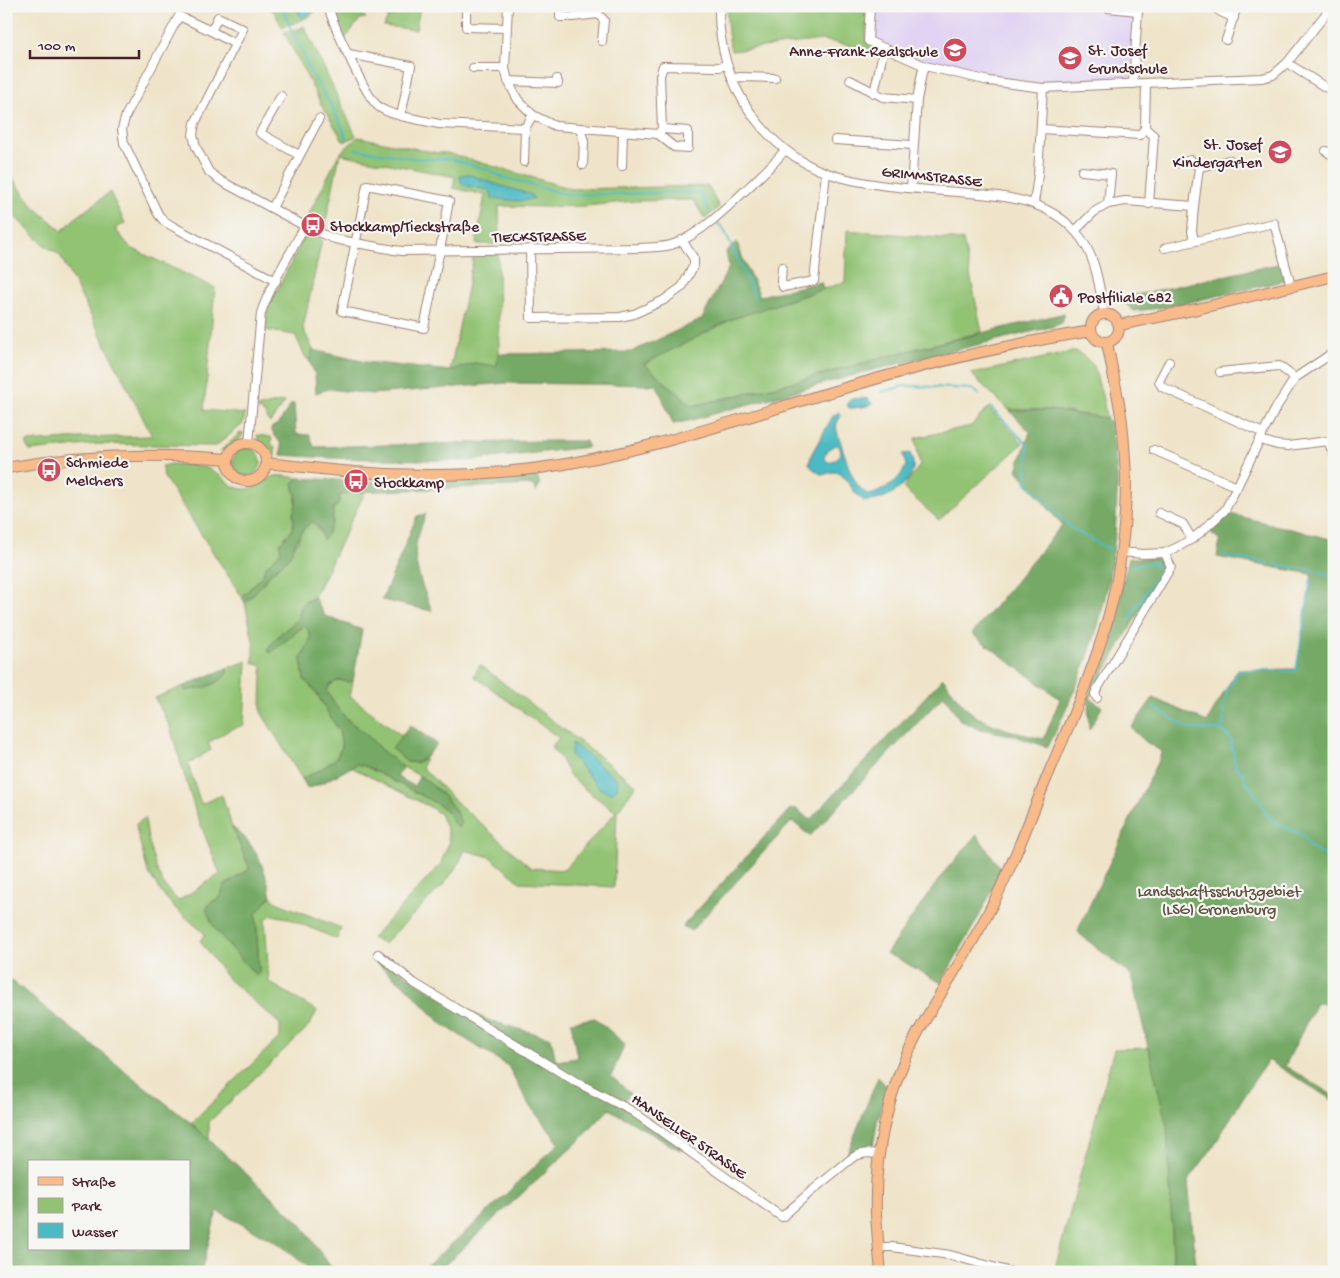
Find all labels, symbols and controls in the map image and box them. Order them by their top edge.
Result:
scale bar [30,28,139,60]
school or university icon: Anne-Frank-Realschule [942,37,968,63]
text: 100 m [37,38,76,56]
place label: St. Josef Grundschule [1088,43,1168,80]
place label: Anne-Frank-Realschule [789,44,939,63]
school or university icon: St. Josef Grundschule [1057,45,1083,71]
place label: St. Josef Kindergarten [1173,137,1263,174]
school or university icon: St. Josef Kindergarten [1267,139,1293,165]
street label: GRIMMSTRASSE [881,164,984,193]
bus stop icon: Stockkamp/Tieckstraße [300,212,326,238]
place label: Stockkamp/Tieckstraße [330,219,480,238]
street label: TIECKSTRASSE [491,228,587,249]
public building icon: Postfiliale 682 [1048,283,1074,309]
place label: Postfiliale 682 [1077,290,1172,309]
place label: Schmiede Melchers [66,455,129,492]
bus stop icon: Schmiede Melchers [36,457,62,483]
bus stop icon: Stockkamp [343,468,369,494]
place label: Stockkamp [374,475,444,494]
park label: Landschaftsschutzgebiet (LSG) Gronenburg [1138,884,1302,921]
street label: HANSELLER STRASSE [627,1091,750,1185]
legend [28,1160,190,1250]
text: Straße [72,1174,116,1192]
text: Park [71,1198,102,1216]
text: Wasser [72,1224,119,1242]

